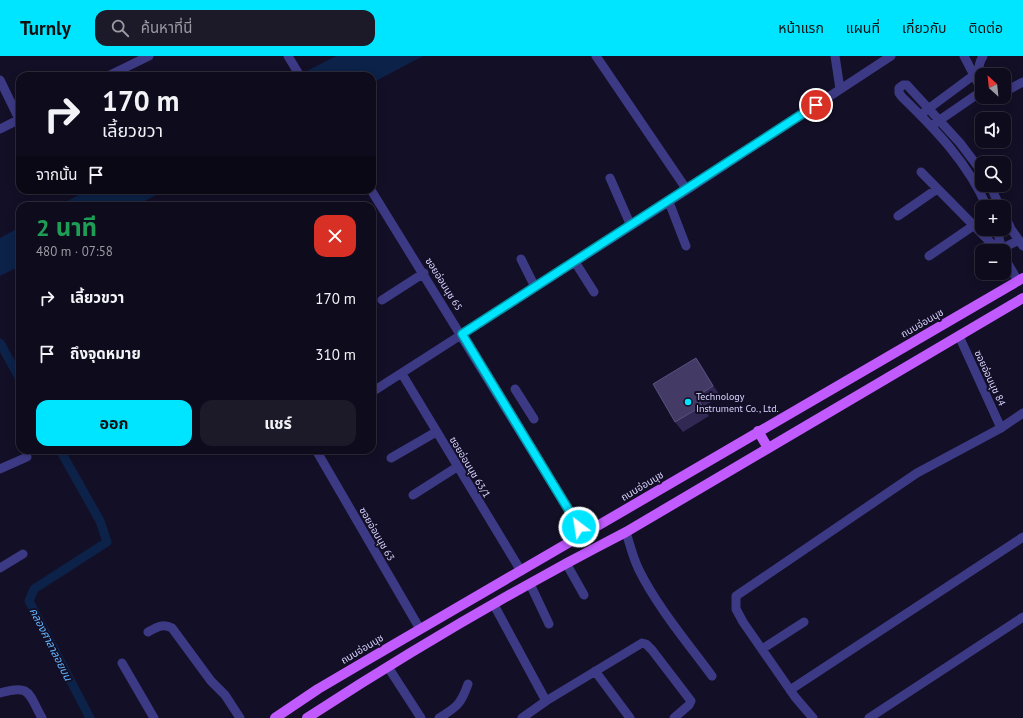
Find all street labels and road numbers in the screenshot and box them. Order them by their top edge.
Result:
street label: ซอยอ่อนนุช 65 [423,255,465,313]
street label: ถนนอ่อนนุช [898,305,946,341]
street label: ซอยอ่อนนุช 84 [971,348,1009,408]
street label: ซอยอ่อนนุช 63/1 [447,434,493,500]
street label: ถนนอ่อนนุช [618,468,666,504]
street label: ซอยอ่อนนุช 63 [356,505,398,563]
street label: ถนนอ่อนนุช [338,631,386,667]

